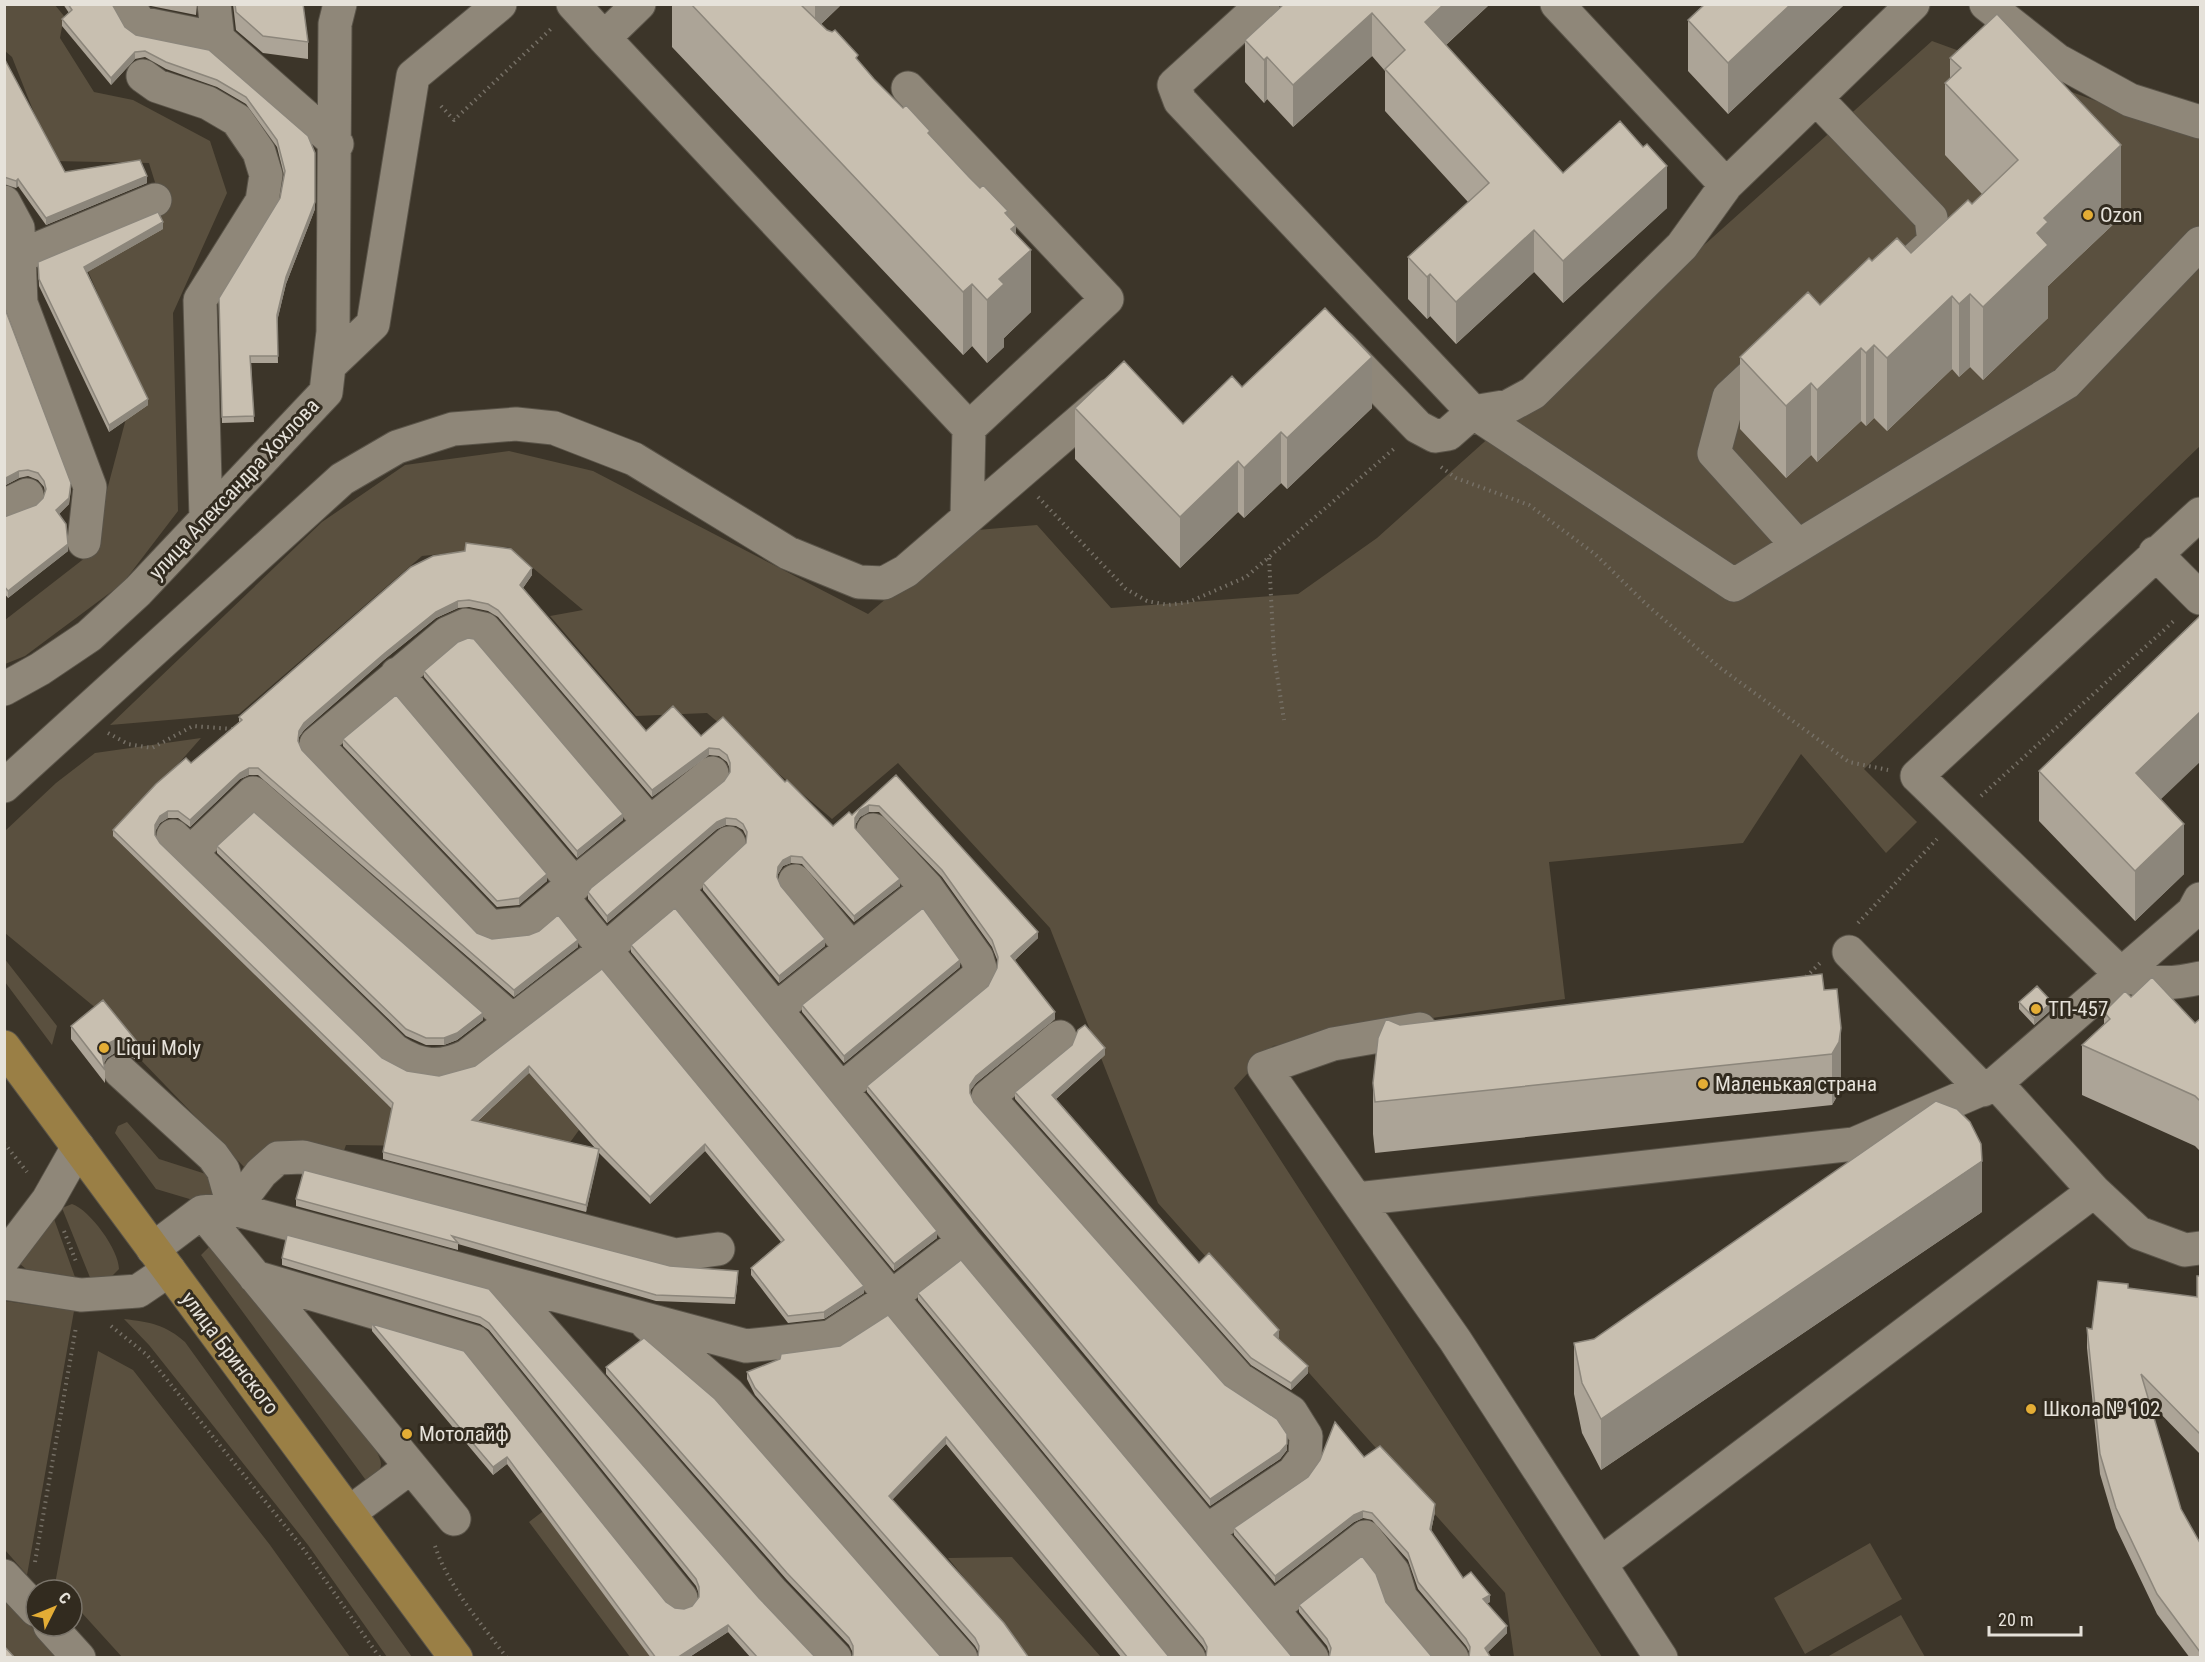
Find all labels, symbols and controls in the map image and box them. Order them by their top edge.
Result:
place label: Ozon [2100,203,2142,227]
marker: Ozon [2081,208,2095,222]
street label: улица Александра Хохлова [144,394,324,584]
place label: ТП-457 [2048,997,2108,1021]
marker: ТП-457 [2029,1002,2043,1016]
place label: Liqui Moly [116,1036,201,1060]
marker: Liqui Moly [97,1041,111,1055]
place label: Маленькая страна [1715,1072,1877,1096]
marker: Маленькая страна [1696,1077,1710,1091]
street label: улица Бринского [176,1287,284,1419]
place label: Школа № 102 [2043,1397,2161,1421]
marker: Школа № 102 [2024,1402,2038,1416]
place label: Мотолайф [419,1422,509,1446]
marker: Мотолайф [400,1427,414,1441]
north arrow [24,1578,84,1638]
text: С [55,1588,75,1608]
scale bar [1989,1599,2080,1637]
text: 20 m [1998,1609,2033,1630]

